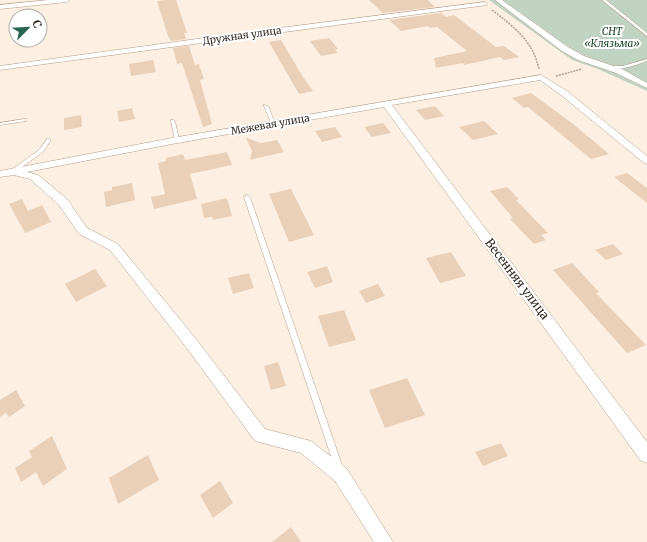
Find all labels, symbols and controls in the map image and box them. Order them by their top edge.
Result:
north arrow [8,8,48,48]
text: С [29,18,45,30]
street label: Дружная улица [202,23,283,47]
park label: СНТ «Клязьма» [584,25,640,50]
street label: Межевая улица [230,111,311,138]
street label: Весенняя улица [482,235,553,323]

